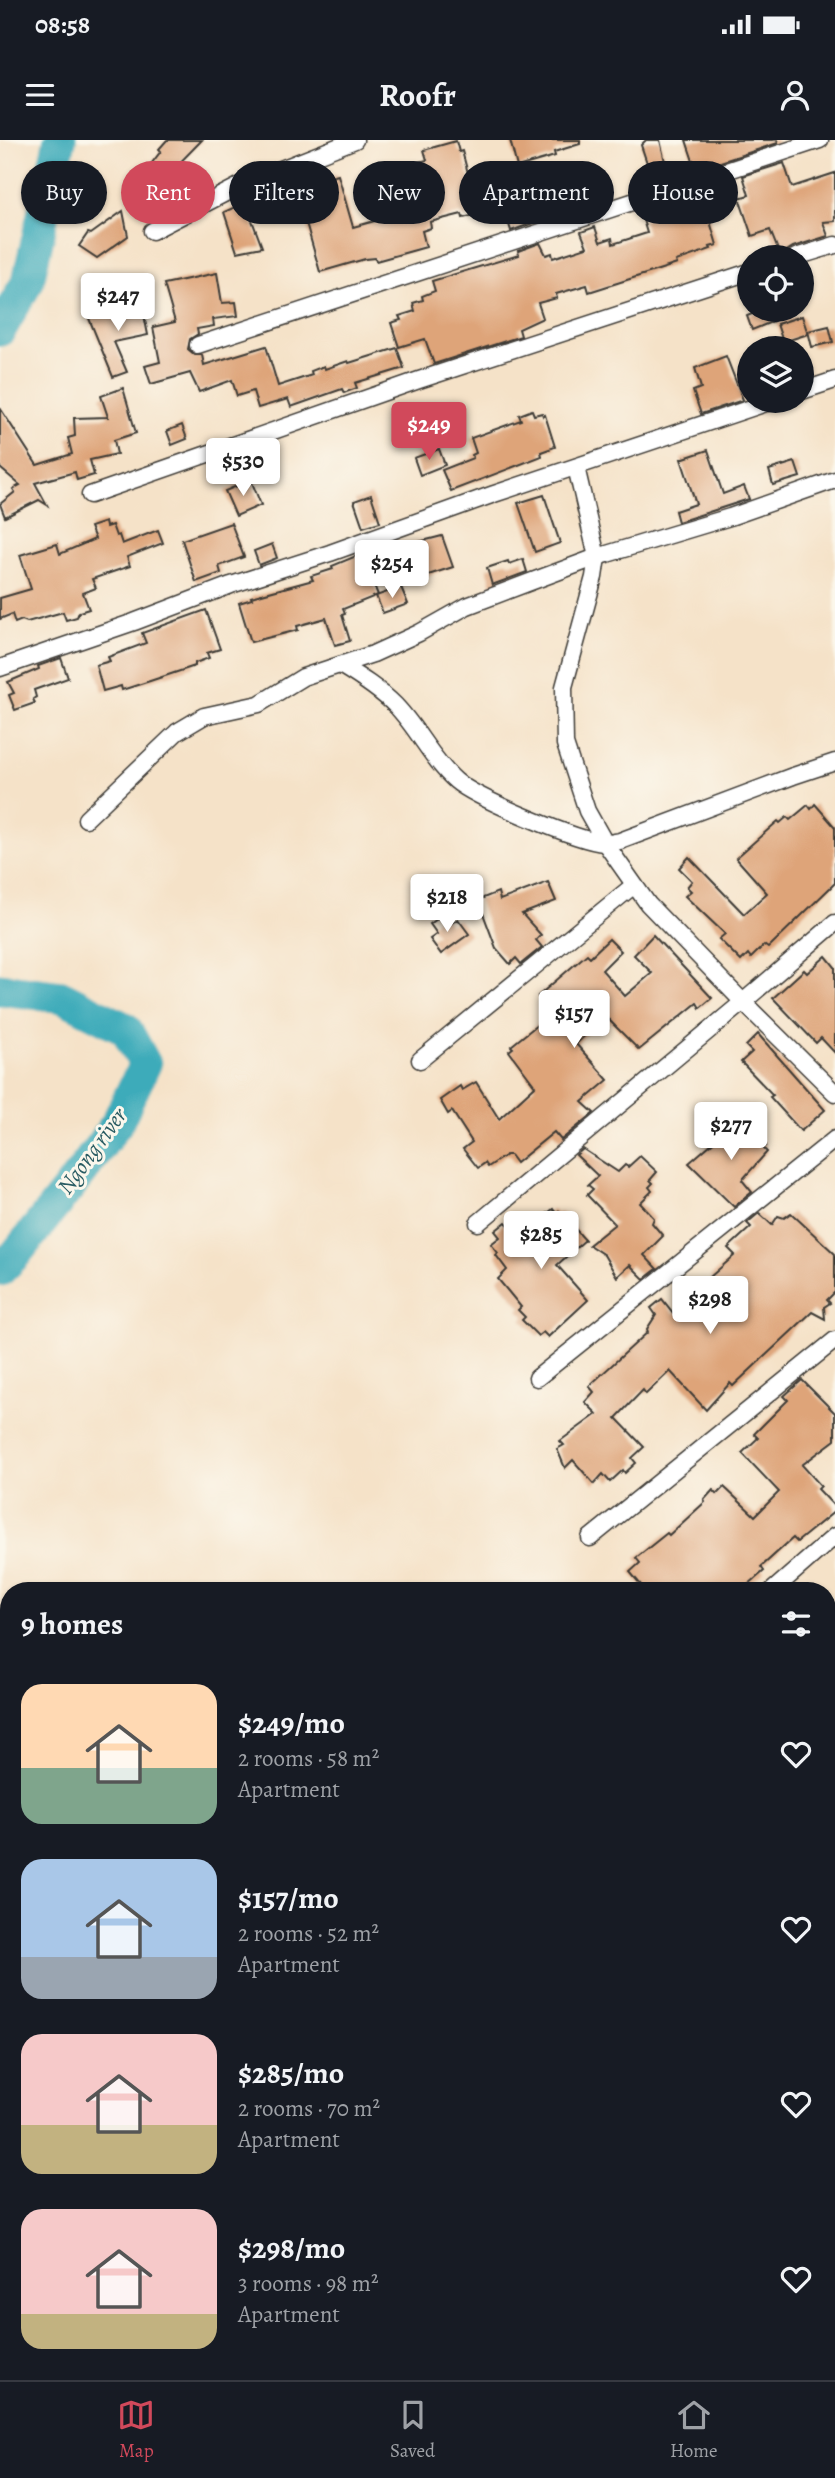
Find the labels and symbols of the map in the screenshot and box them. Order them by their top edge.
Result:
pin: $247 [77,274,159,333]
pin: $249 [388,402,470,462]
pin: $530 [202,438,284,498]
pin: $254 [351,540,433,600]
pin: $218 [406,874,488,934]
pin: $157 [533,990,615,1050]
water label: Ngong river [50,1101,135,1201]
pin: $277 [690,1102,772,1162]
pin: $285 [500,1212,582,1271]
pin: $298 [669,1276,751,1336]

